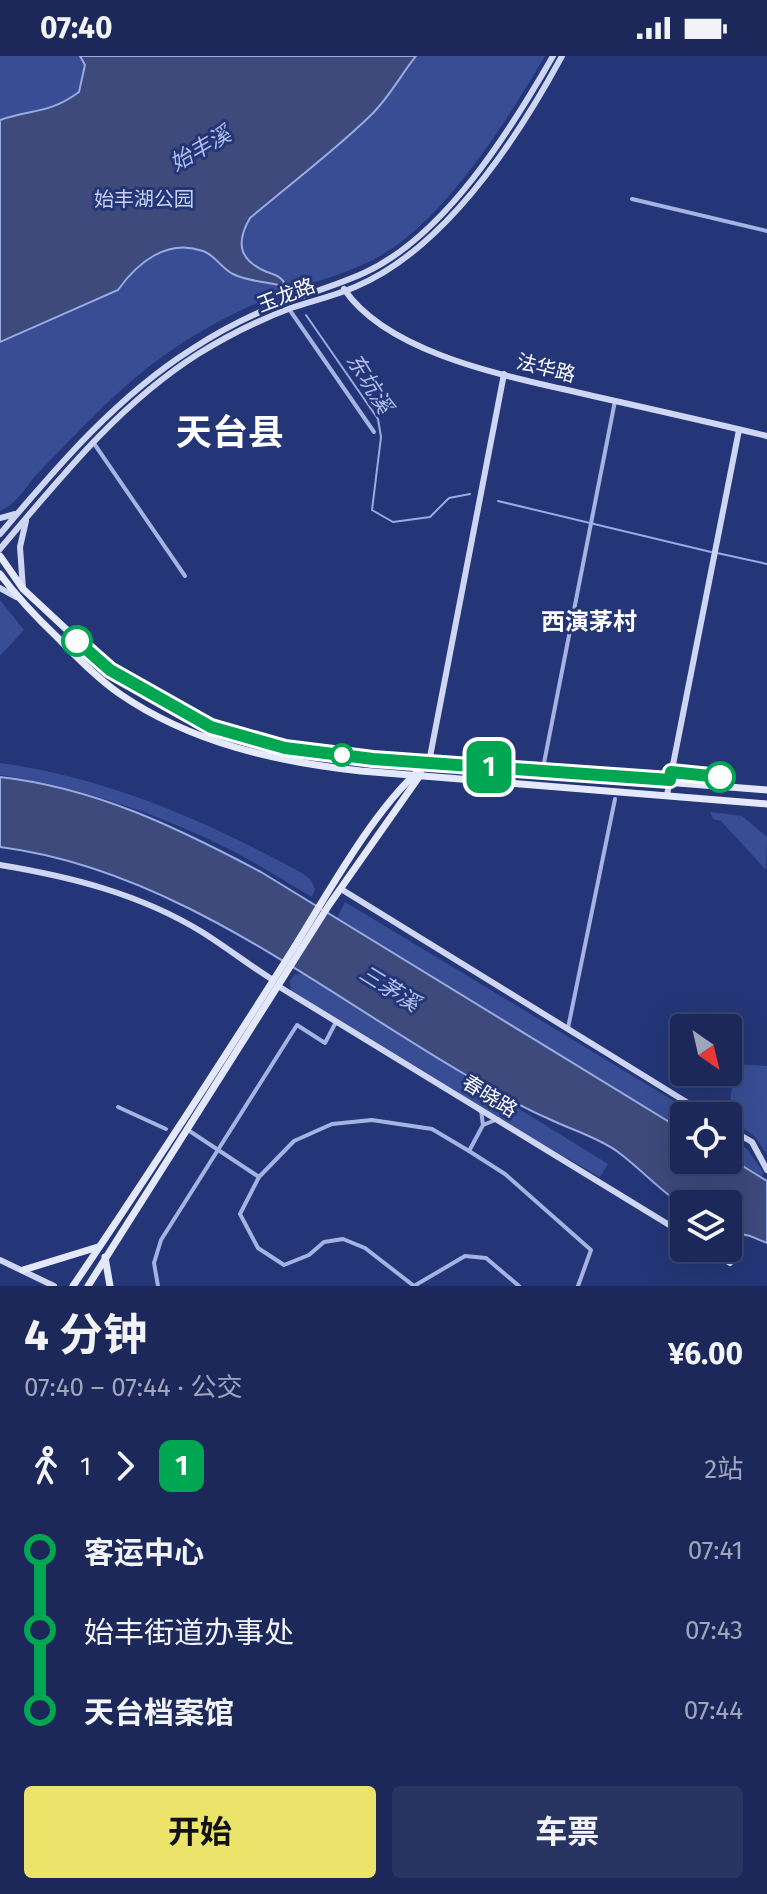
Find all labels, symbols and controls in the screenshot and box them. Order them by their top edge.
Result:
text: 07:40 [40,10,113,46]
water label: 始丰溪 [165,119,237,177]
park label: 始丰湖公园 [94,187,194,211]
street label: 玉龙路 [254,273,318,317]
water label: 东坑溪 [341,348,400,420]
street label: 法华路 [514,349,578,387]
district label: 天台县 [176,411,284,455]
district label: 西演茅村 [541,608,637,636]
unlabelled marker [62,626,92,656]
line badge: 1 [463,741,515,793]
unlabelled marker [331,744,353,766]
text: 1 [483,750,496,783]
unlabelled marker [705,762,735,792]
water label: 三茅溪 [355,959,427,1018]
north arrow [670,1014,742,1086]
map controls [670,1014,742,1262]
street label: 春晓路 [458,1070,522,1122]
button: locate [670,1102,742,1174]
button: layers [670,1190,742,1262]
text: 4 分钟 [24,1309,147,1362]
text: ¥6.00 [668,1336,743,1372]
text: 07:40 – 07:44 · 公交 [24,1372,243,1403]
icon: walk [24,1444,68,1488]
icon: forward [103,1444,147,1488]
text: 1 [175,1449,188,1482]
text: 1 [80,1451,91,1482]
text: 2站 [704,1454,743,1485]
text: 客运中心 [84,1535,204,1571]
text: 07:41 [688,1535,743,1566]
text: 始丰街道办事处 [84,1615,294,1651]
text: 07:43 [685,1615,743,1646]
text: 天台档案馆 [84,1695,234,1731]
text: 07:44 [684,1695,743,1726]
button: 开始 [24,1786,376,1878]
button: 车票 [392,1786,743,1878]

